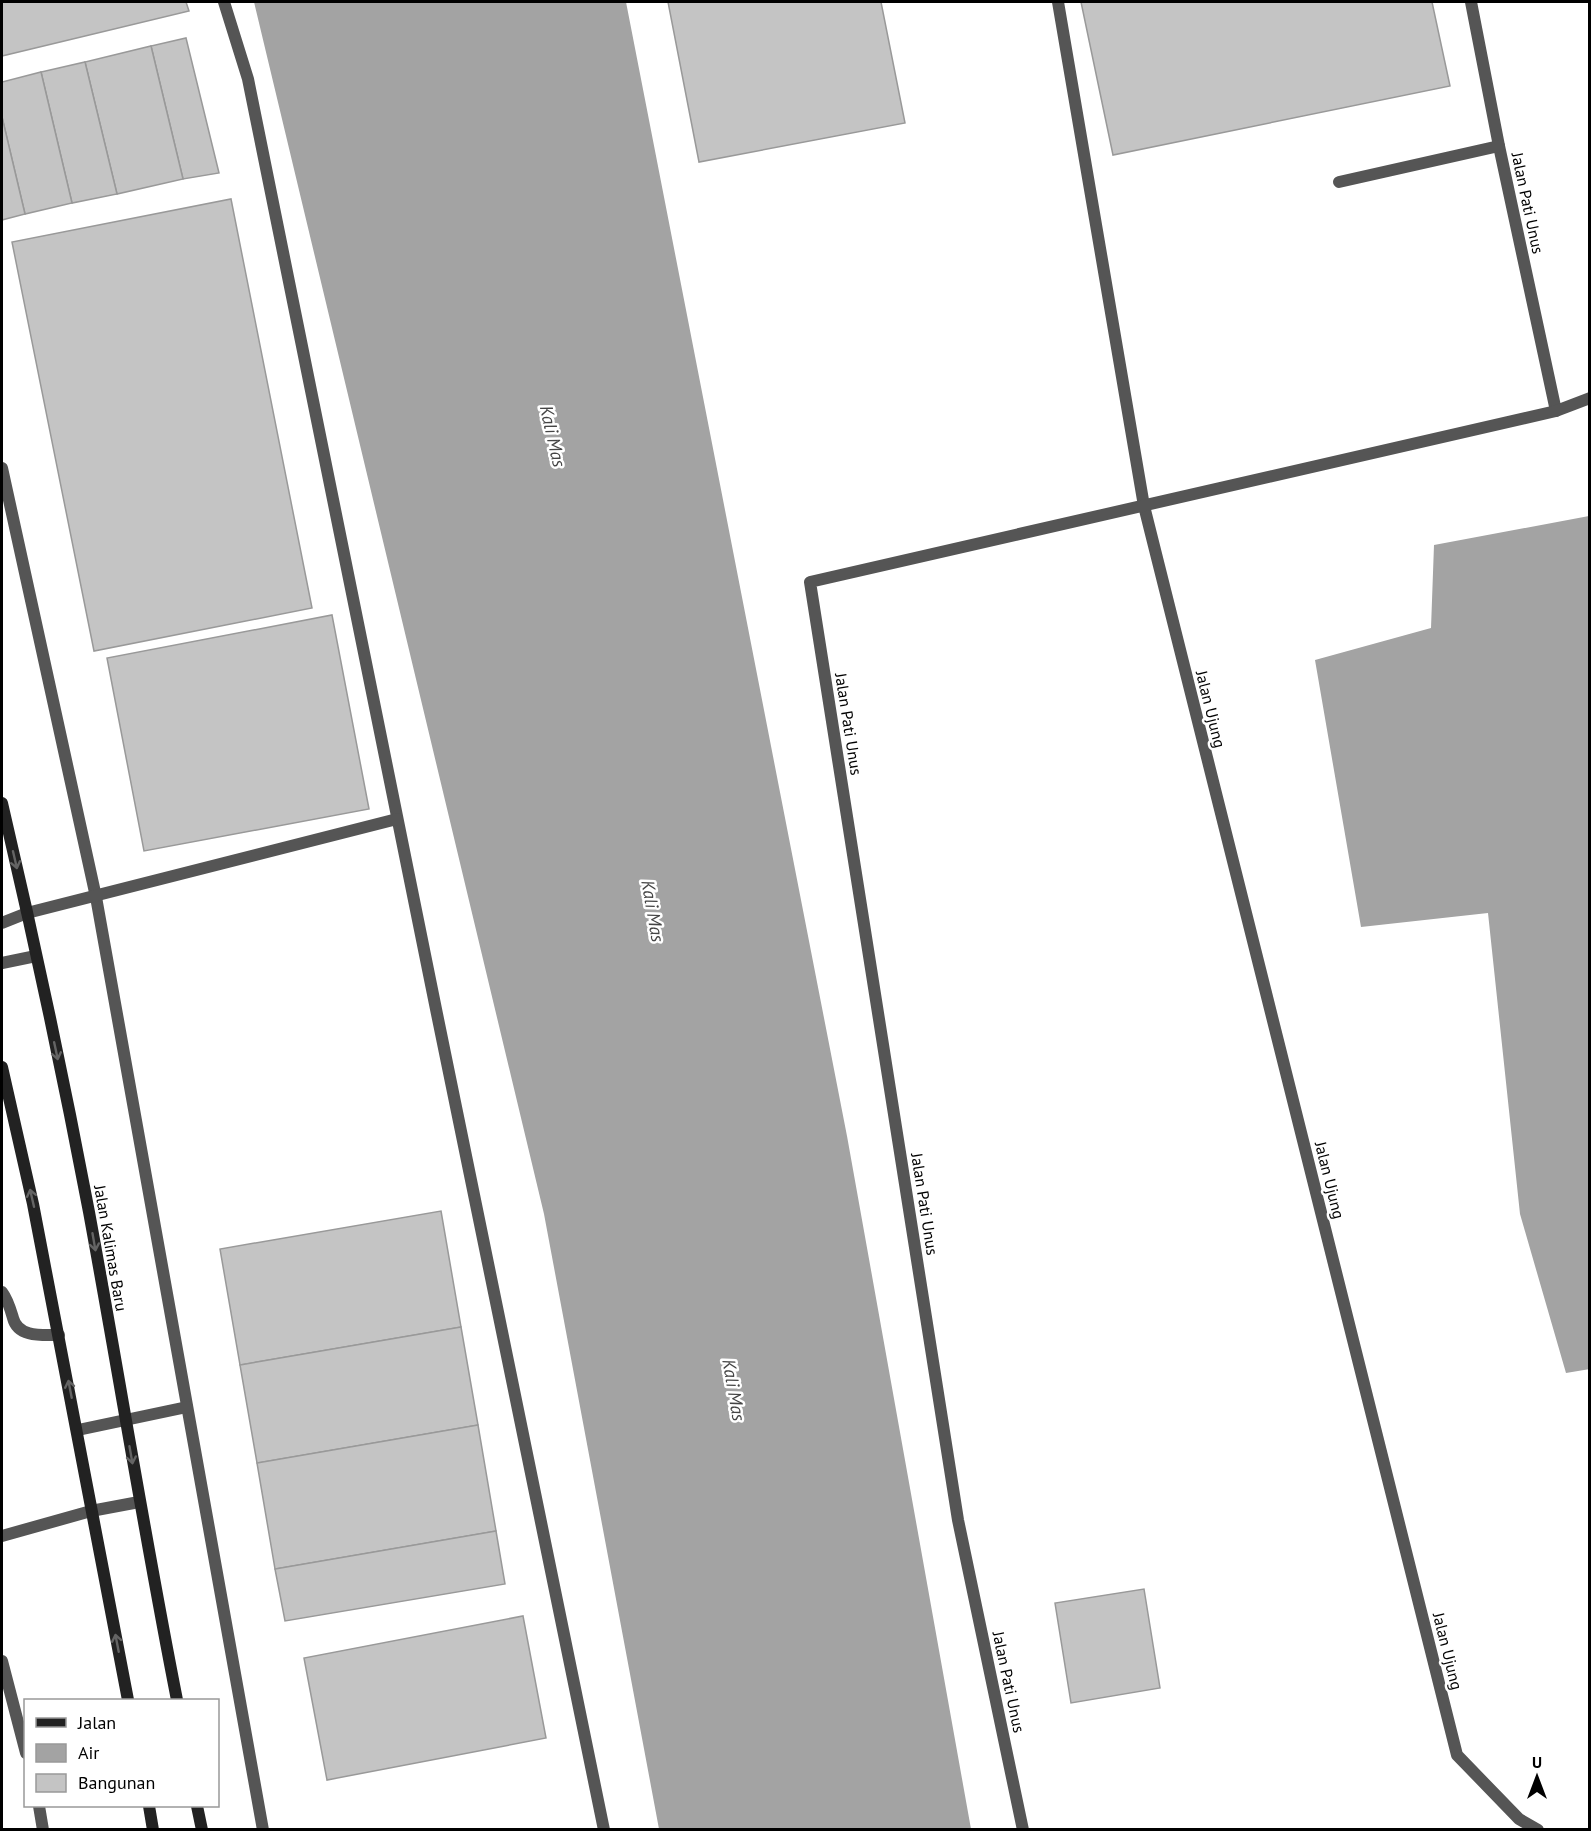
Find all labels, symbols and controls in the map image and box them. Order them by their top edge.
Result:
street label: Jalan Pati Unus [1507,150,1549,256]
water label: Kali Mas [535,403,571,470]
street label: Jalan Ujung [1192,667,1230,750]
street label: Jalan Pati Unus [831,671,867,777]
one-way arrow [10,850,21,869]
water label: Kali Mas [636,878,670,945]
one-way arrow [50,1041,62,1060]
street label: Jalan Ujung [1311,1138,1349,1221]
street label: Jalan Pati Unus [907,1151,943,1257]
street label: Jalan Kalimas Baru [90,1182,132,1313]
one-way arrow [25,1189,37,1208]
one-way arrow [89,1232,100,1251]
water label: Kali Mas [717,1357,751,1424]
one-way arrow [64,1380,75,1400]
one-way arrow [126,1444,137,1464]
street label: Jalan Ujung [1429,1609,1467,1692]
street label: Jalan Pati Unus [988,1629,1030,1735]
one-way arrow [111,1634,122,1653]
legend [24,1699,219,1807]
text: Jalan [77,1711,116,1734]
text: Air [78,1741,99,1764]
north arrow [1507,1747,1567,1807]
text: U [1532,1752,1542,1772]
text: Bangunan [78,1771,155,1794]

